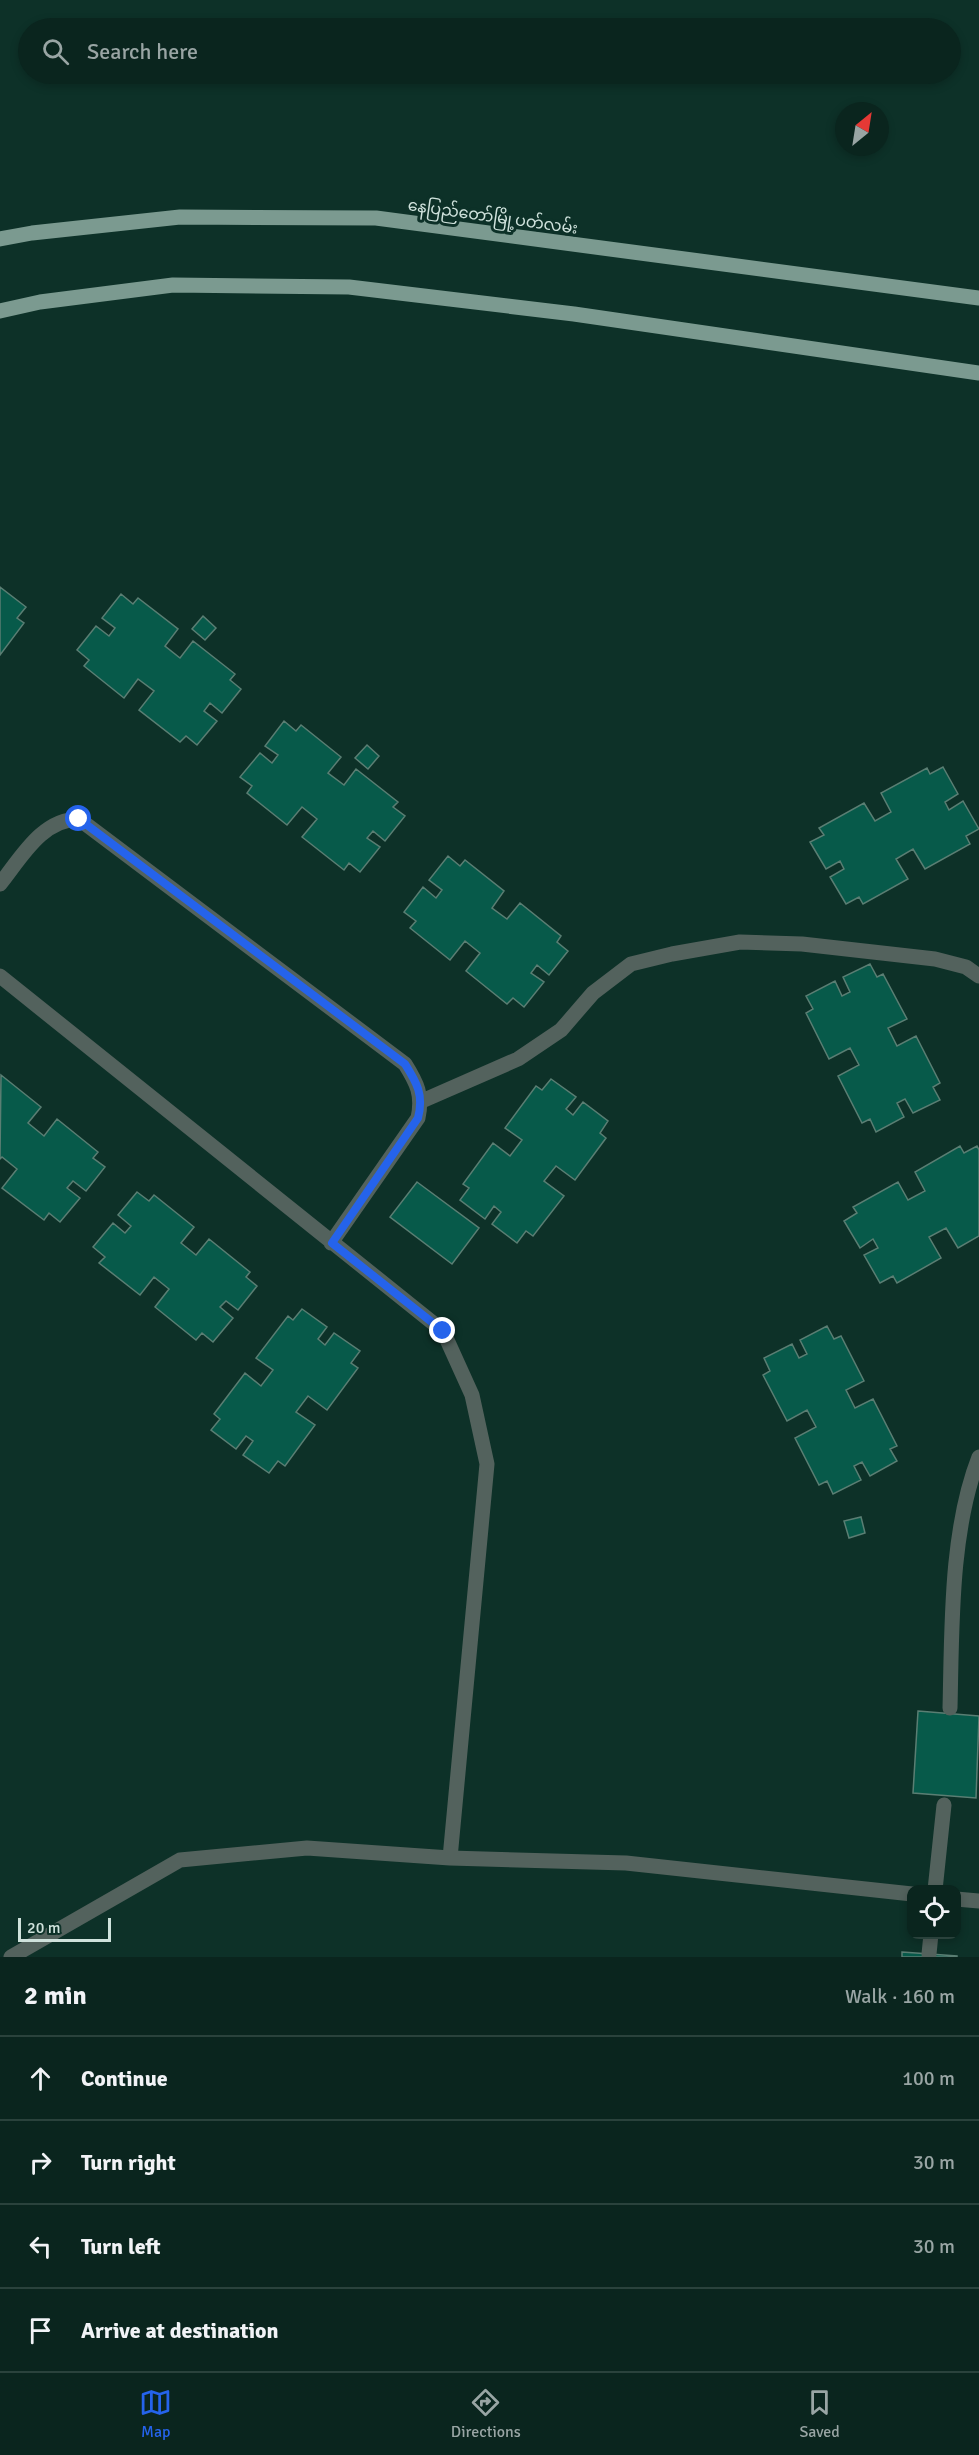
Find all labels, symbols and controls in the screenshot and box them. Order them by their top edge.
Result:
search box [18,18,961,84]
icon: search [39,35,72,68]
text: Search here [87,38,198,65]
north arrow [835,102,889,156]
street label: နေပြည်တော်မြို့ပတ်လမ်း [406,193,579,242]
route start [65,805,91,831]
route end [429,1317,455,1343]
map controls [907,1885,961,1939]
button: locate [907,1885,961,1939]
scale bar [18,1915,111,1942]
text: 20 m [27,1918,61,1938]
text: 2 min [24,1980,87,2012]
text: Walk · 160 m [845,1984,955,2009]
icon: ahead [24,2062,57,2095]
text: Continue [81,2065,168,2092]
text: 100 m [902,2066,955,2091]
icon: right [24,2146,57,2179]
text: Turn right [81,2149,176,2176]
text: 30 m [913,2150,955,2175]
icon: left [24,2230,57,2263]
text: Turn left [81,2233,161,2260]
text: 30 m [913,2234,955,2259]
icon: arrive [24,2314,57,2347]
text: Arrive at destination [81,2317,278,2344]
tab: Map [139,2386,172,2442]
tab: Directions [451,2386,521,2442]
tab: Saved [799,2386,840,2442]

